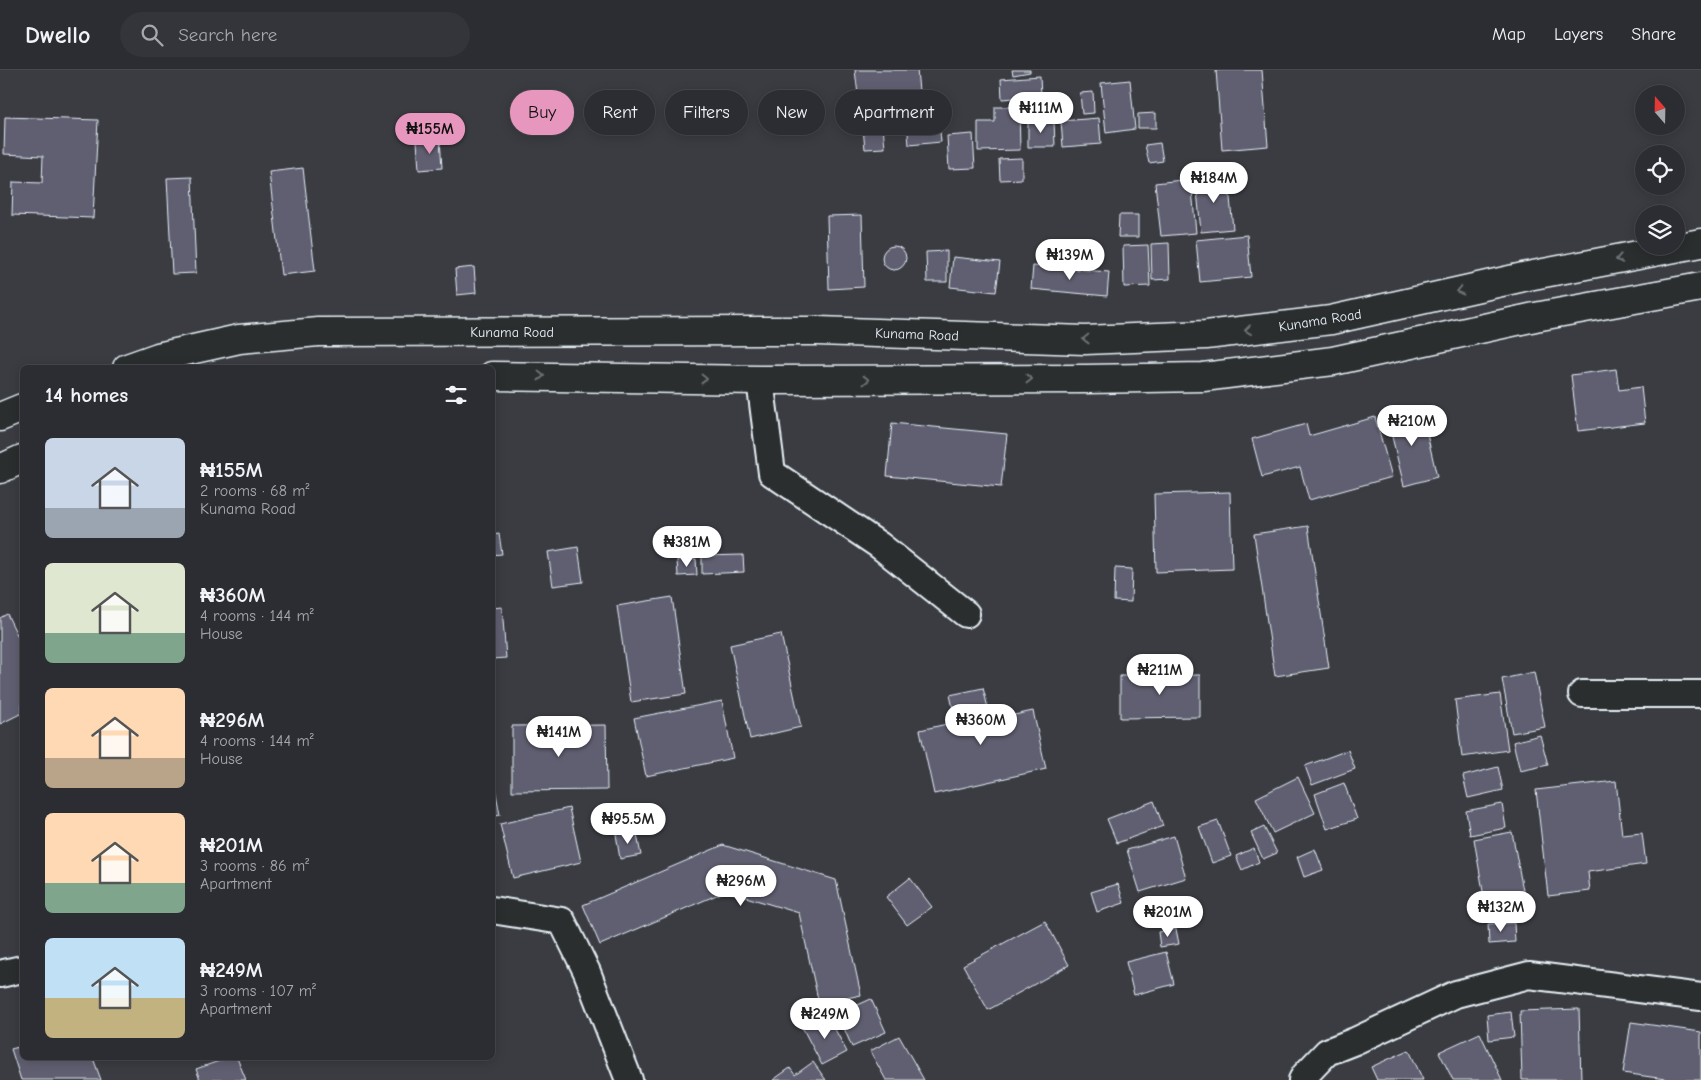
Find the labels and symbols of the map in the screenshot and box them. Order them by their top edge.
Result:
north arrow [1635,85,1685,135]
pin: ₦111M [1006,92,1076,134]
pin: ₦155M [395,112,465,155]
pin: ₦184M [1179,162,1249,204]
pin: ₦139M [1035,238,1105,281]
one-way arrow [1614,253,1623,263]
one-way arrow [1455,285,1464,296]
street label: Kunama Road [1277,306,1363,335]
street label: Kunama Road [470,324,554,341]
one-way arrow [1244,324,1252,335]
street label: Kunama Road [875,325,959,344]
one-way arrow [1082,334,1090,344]
one-way arrow [538,371,545,381]
one-way arrow [700,374,708,384]
one-way arrow [1025,374,1033,384]
one-way arrow [862,375,870,385]
pin: ₦210M [1377,404,1447,447]
pin: ₦381M [652,526,722,568]
pin: ₦211M [1125,654,1195,696]
pin: ₦360M [946,704,1016,746]
pin: ₦141M [524,716,594,758]
pin: ₦95.5M [587,802,669,845]
pin: ₦296M [706,864,776,907]
pin: ₦132M [1466,890,1536,933]
pin: ₦201M [1133,896,1203,938]
pin: ₦249M [790,998,860,1040]

